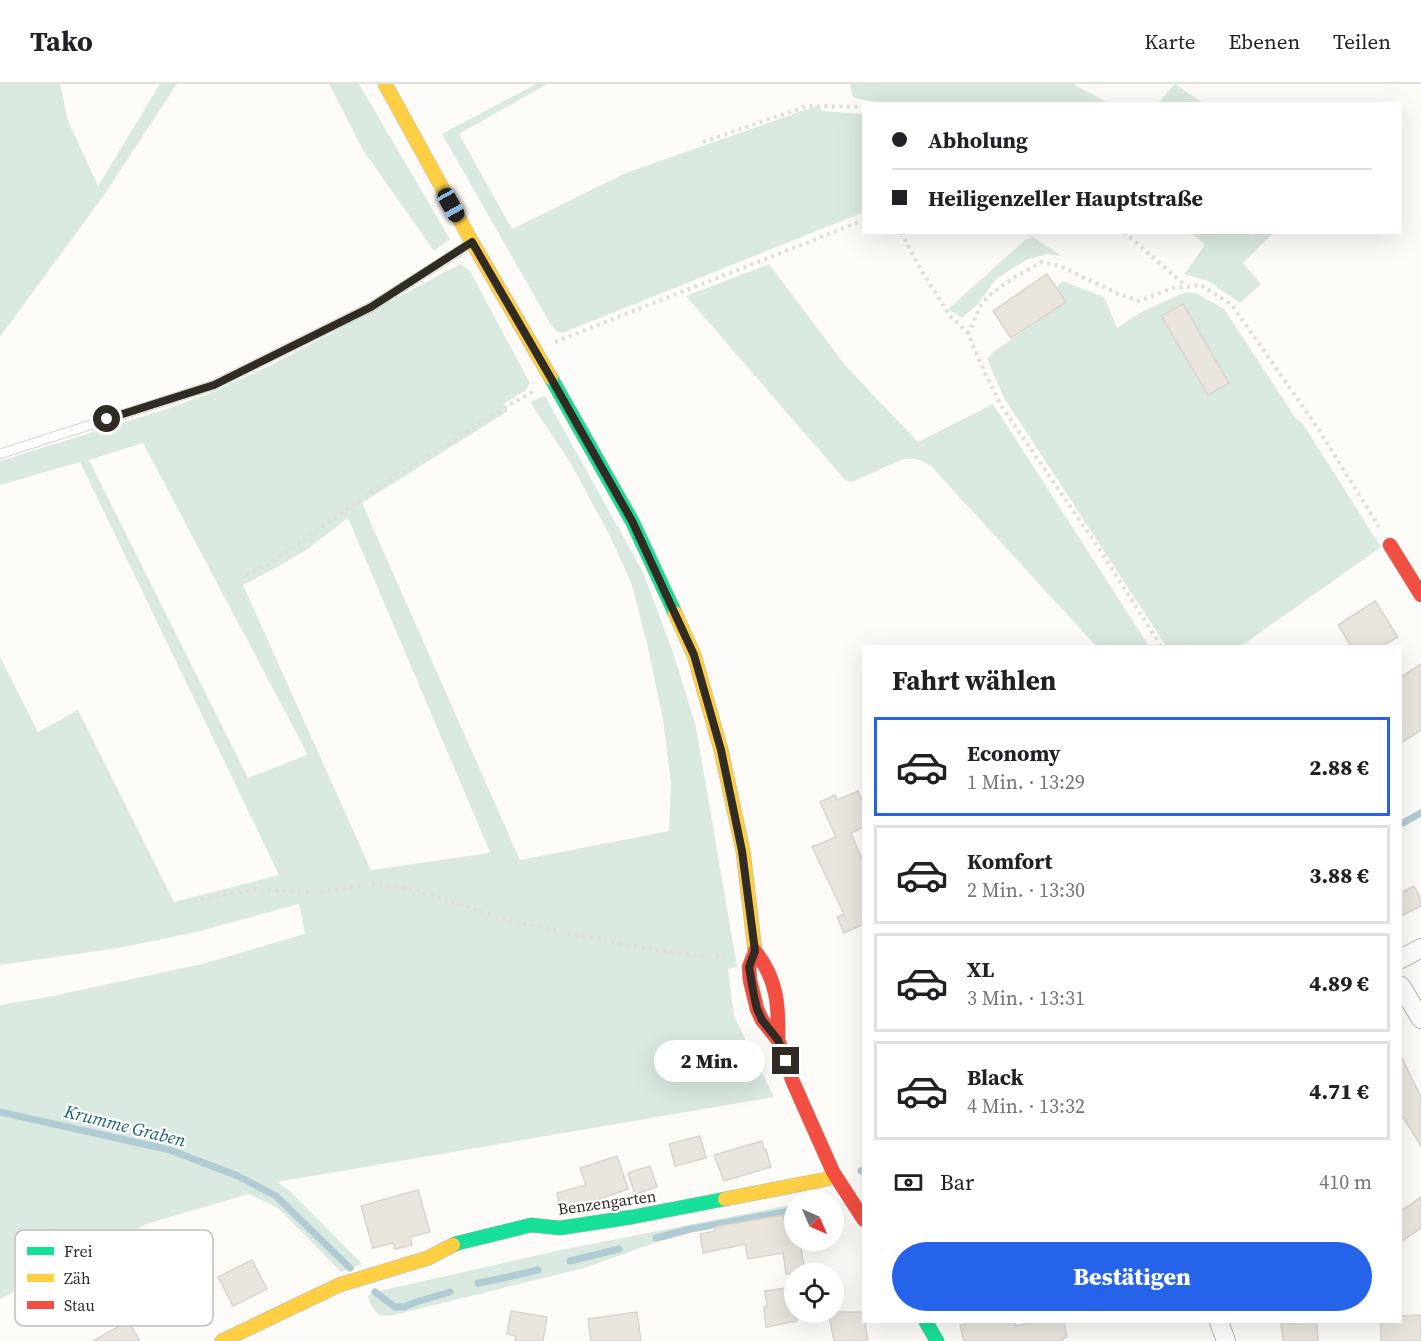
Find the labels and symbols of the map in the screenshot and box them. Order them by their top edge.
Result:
car [434,185,468,225]
route start [93,405,120,432]
callout: 2 Min. [654,1040,765,1082]
route end [772,1047,799,1074]
water label: Krumme Graben [61,1098,188,1153]
street label: Benzengarten [556,1184,658,1220]
north arrow [784,1191,844,1251]
legend [15,1230,213,1326]
text: Frei [64,1240,93,1262]
text: Zäh [64,1267,91,1289]
text: Stau [64,1294,95,1316]

